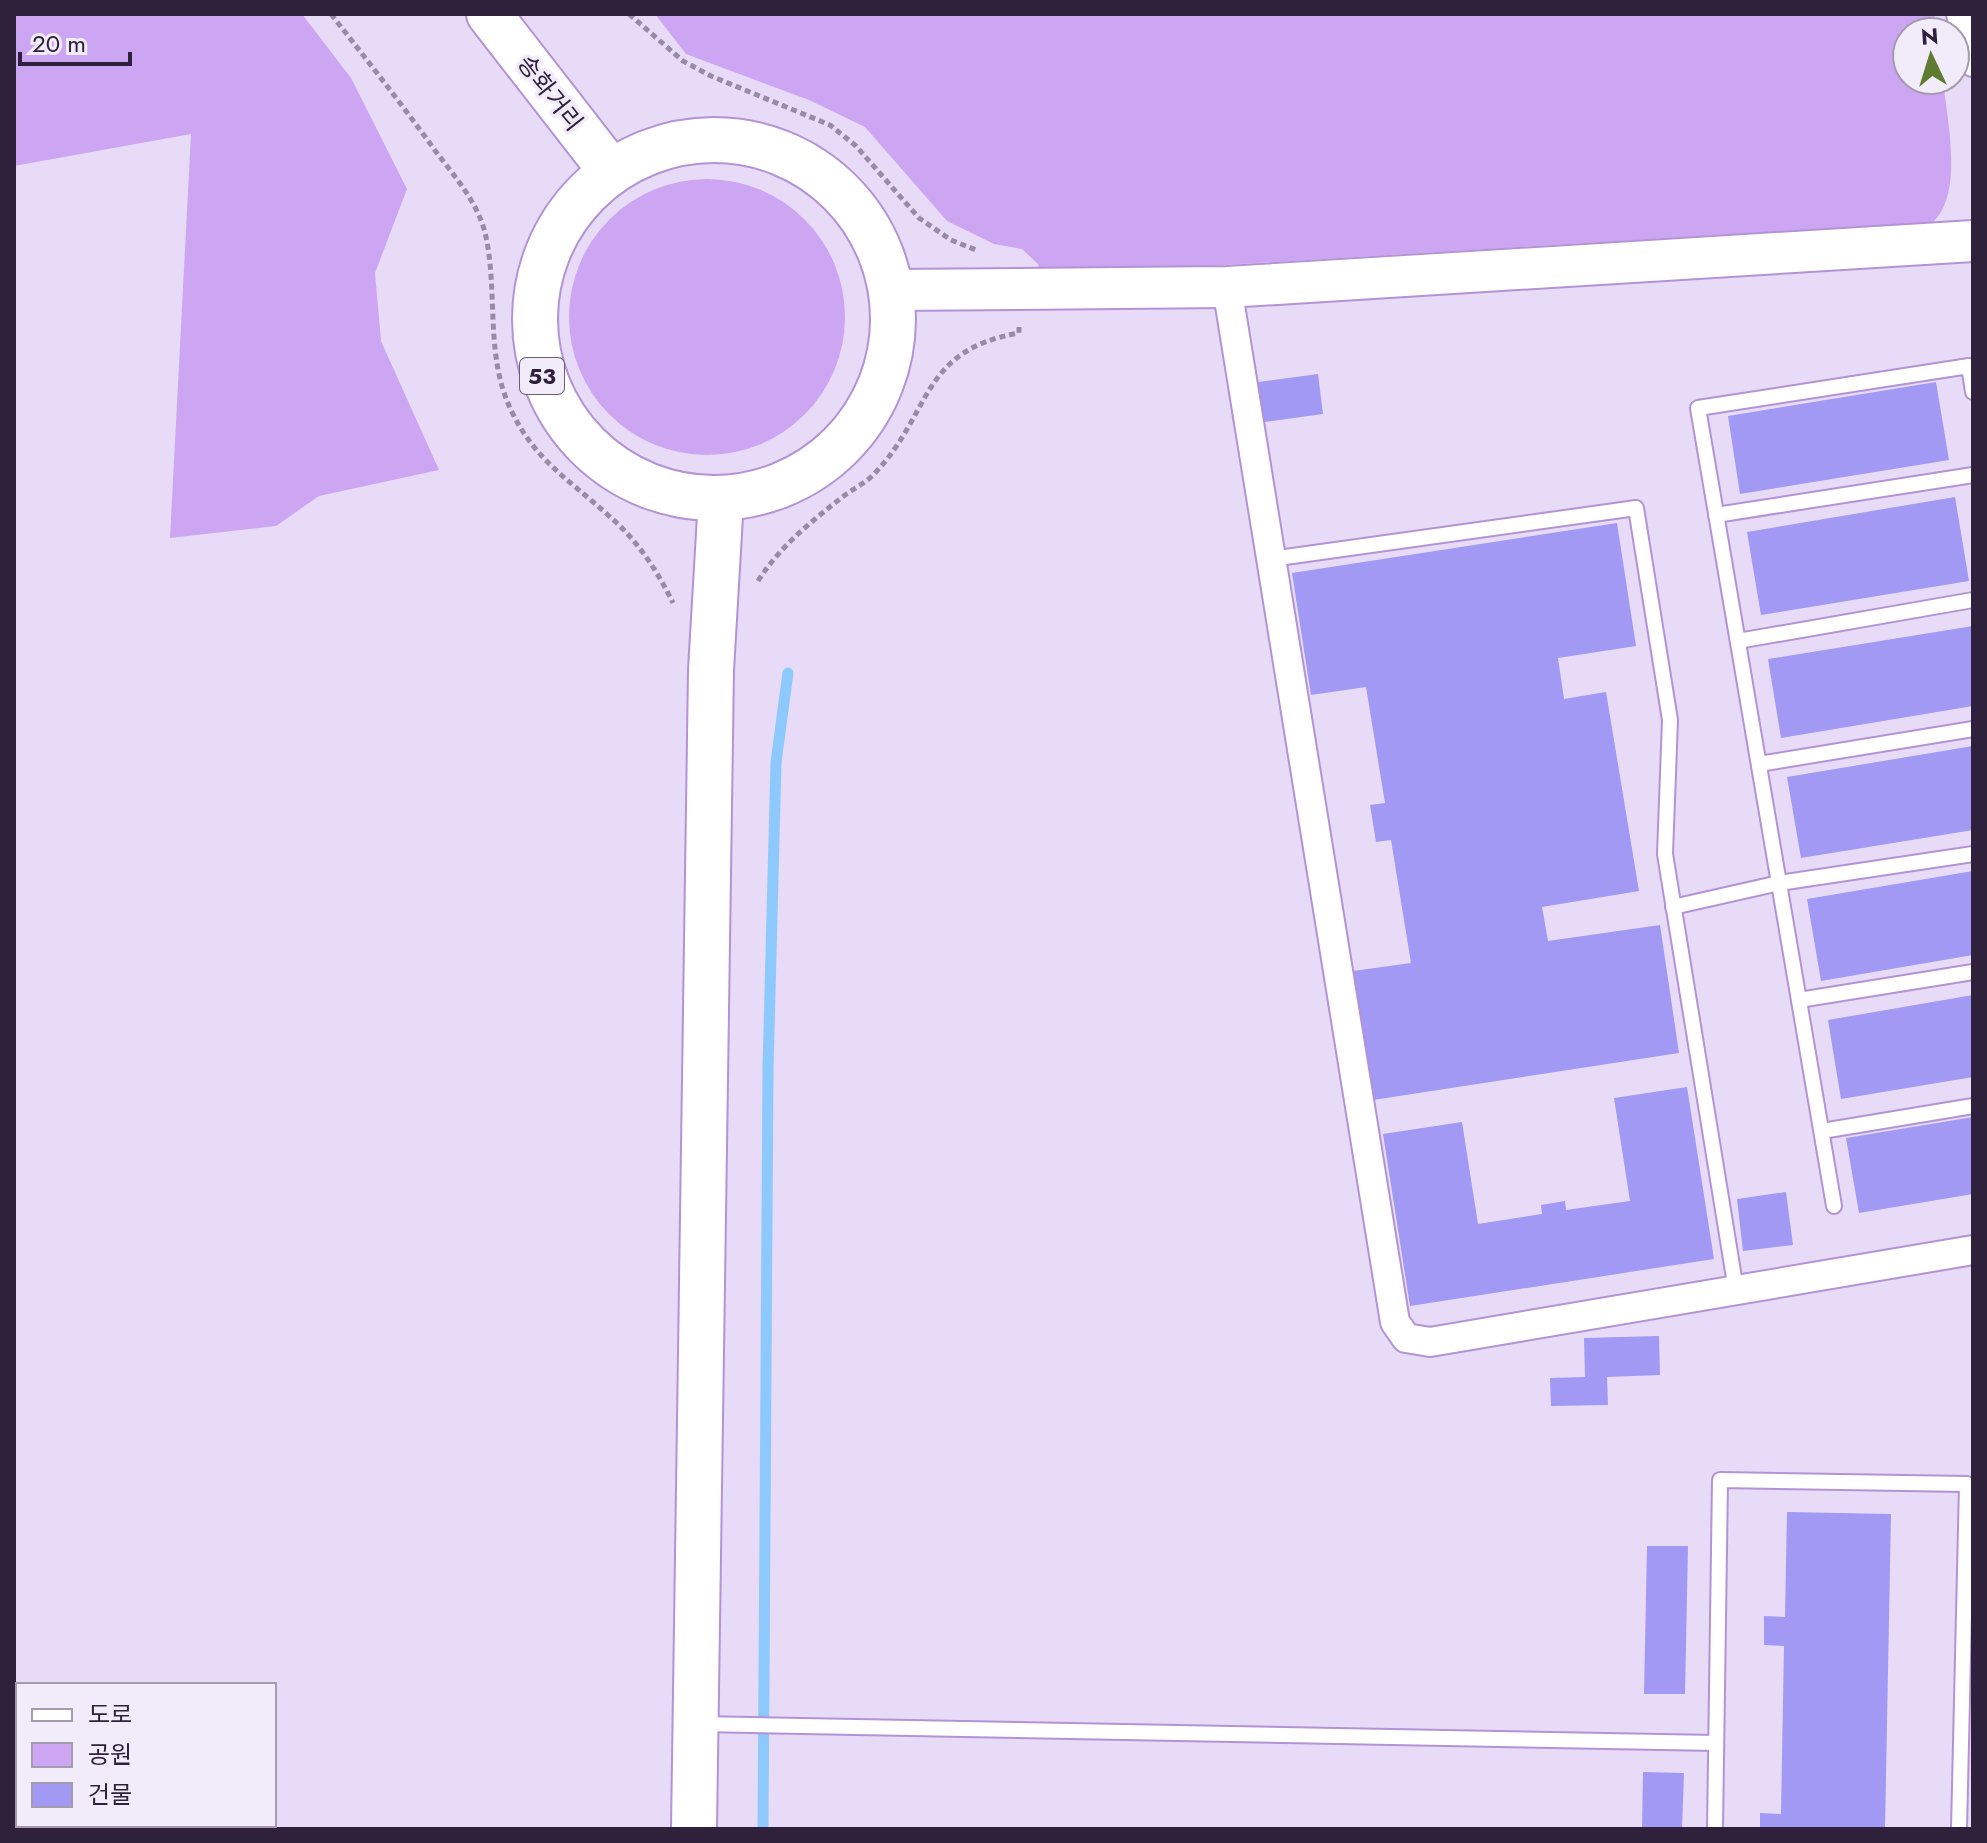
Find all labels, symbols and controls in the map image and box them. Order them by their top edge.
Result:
scale bar [20,16,130,66]
north arrow [1891,16,1971,96]
text: N [1920,19,1939,53]
text: 20 m [32,26,86,61]
street label: 송화거리 [509,47,591,138]
road number: 53 [520,358,564,394]
legend [16,1683,276,1827]
text: 도로 [88,1697,132,1732]
text: 공원 [88,1737,132,1772]
text: 건물 [88,1777,132,1812]

